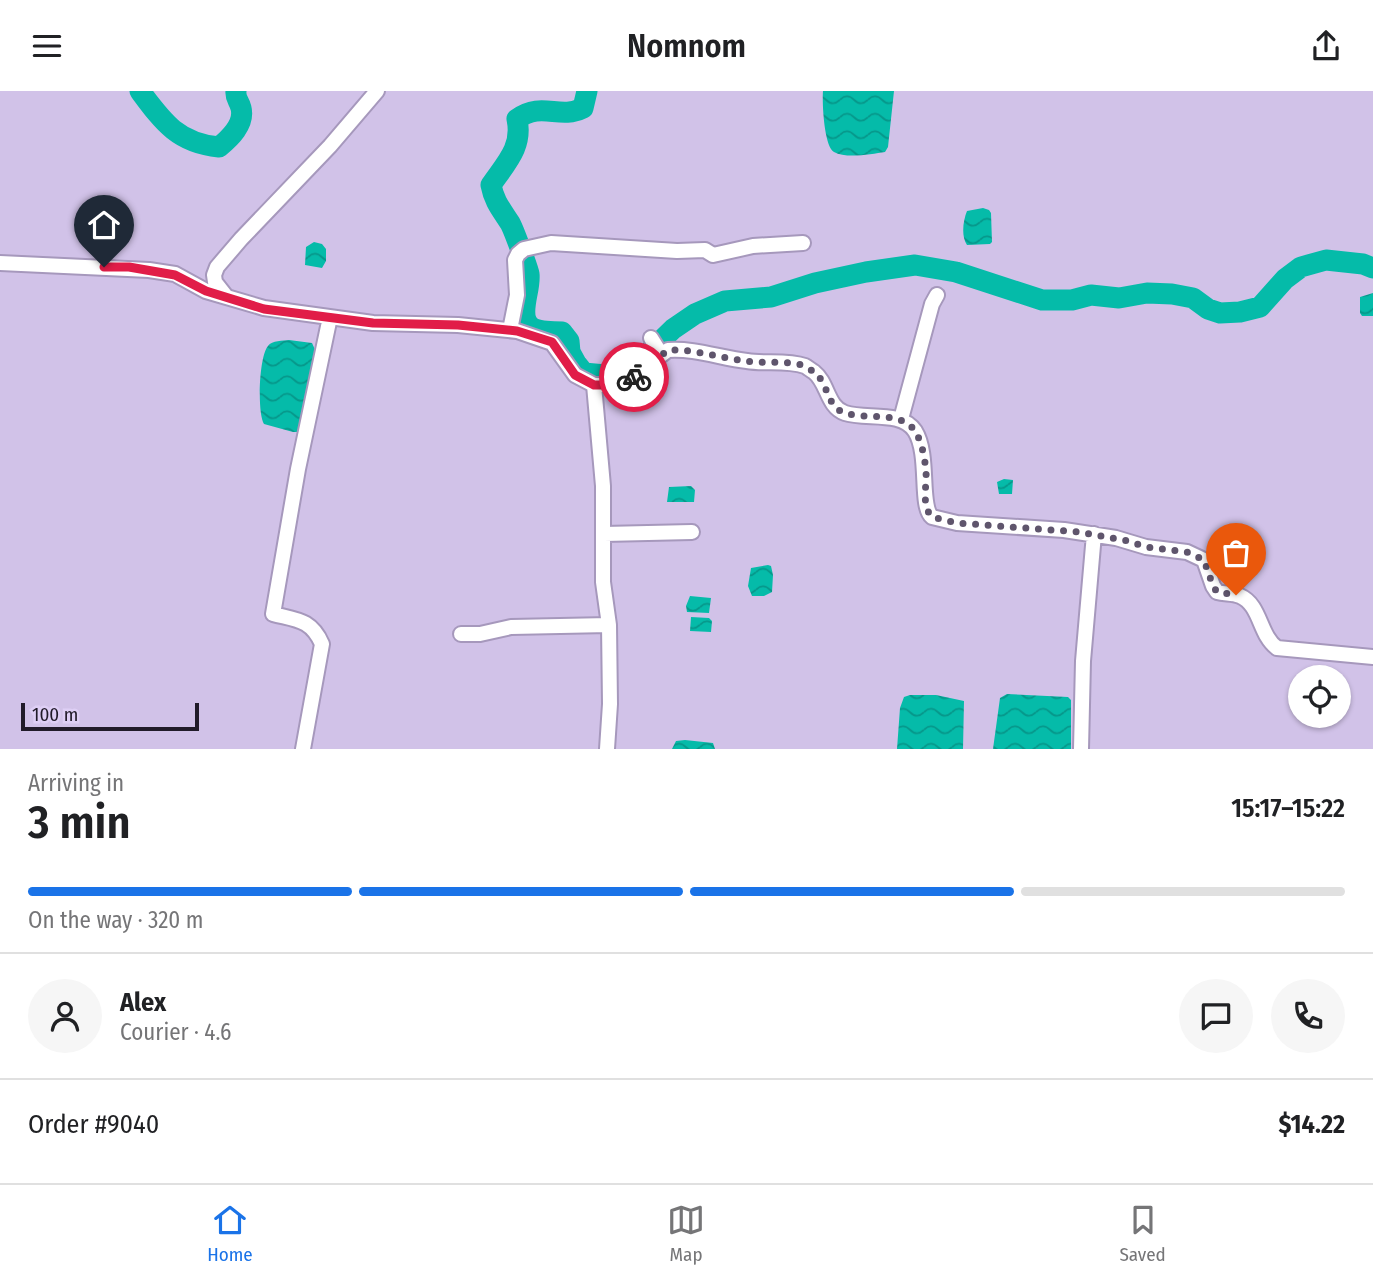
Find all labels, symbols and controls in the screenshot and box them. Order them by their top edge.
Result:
icon: menu [28,27,66,65]
text: Nomnom [627,27,746,65]
icon: share [1307,27,1345,65]
pin [74,195,134,267]
icon: home [85,206,123,244]
courier [599,342,669,412]
icon: bike [615,358,653,396]
pin [1206,523,1266,595]
icon: bag [1217,534,1255,572]
map controls [1288,665,1351,728]
button: locate [1288,665,1351,728]
scale bar [21,700,200,732]
text: 100 m [32,703,78,726]
text: Arriving in [28,769,124,797]
text: 15:17–15:22 [1231,793,1345,824]
text: 3 min [28,795,131,850]
text: On the way · 320 m [28,906,203,934]
button: person [28,979,102,1053]
button: chat [1179,979,1253,1053]
button: phone [1271,979,1345,1053]
text: Alex [120,987,166,1018]
text: Courier · 4.6 [120,1018,231,1046]
text: Order #9040 [28,1109,159,1140]
text: $14.22 [1279,1109,1345,1140]
tab: Home [207,1201,253,1266]
tab: Map [667,1201,705,1266]
tab: Saved [1119,1201,1166,1266]

